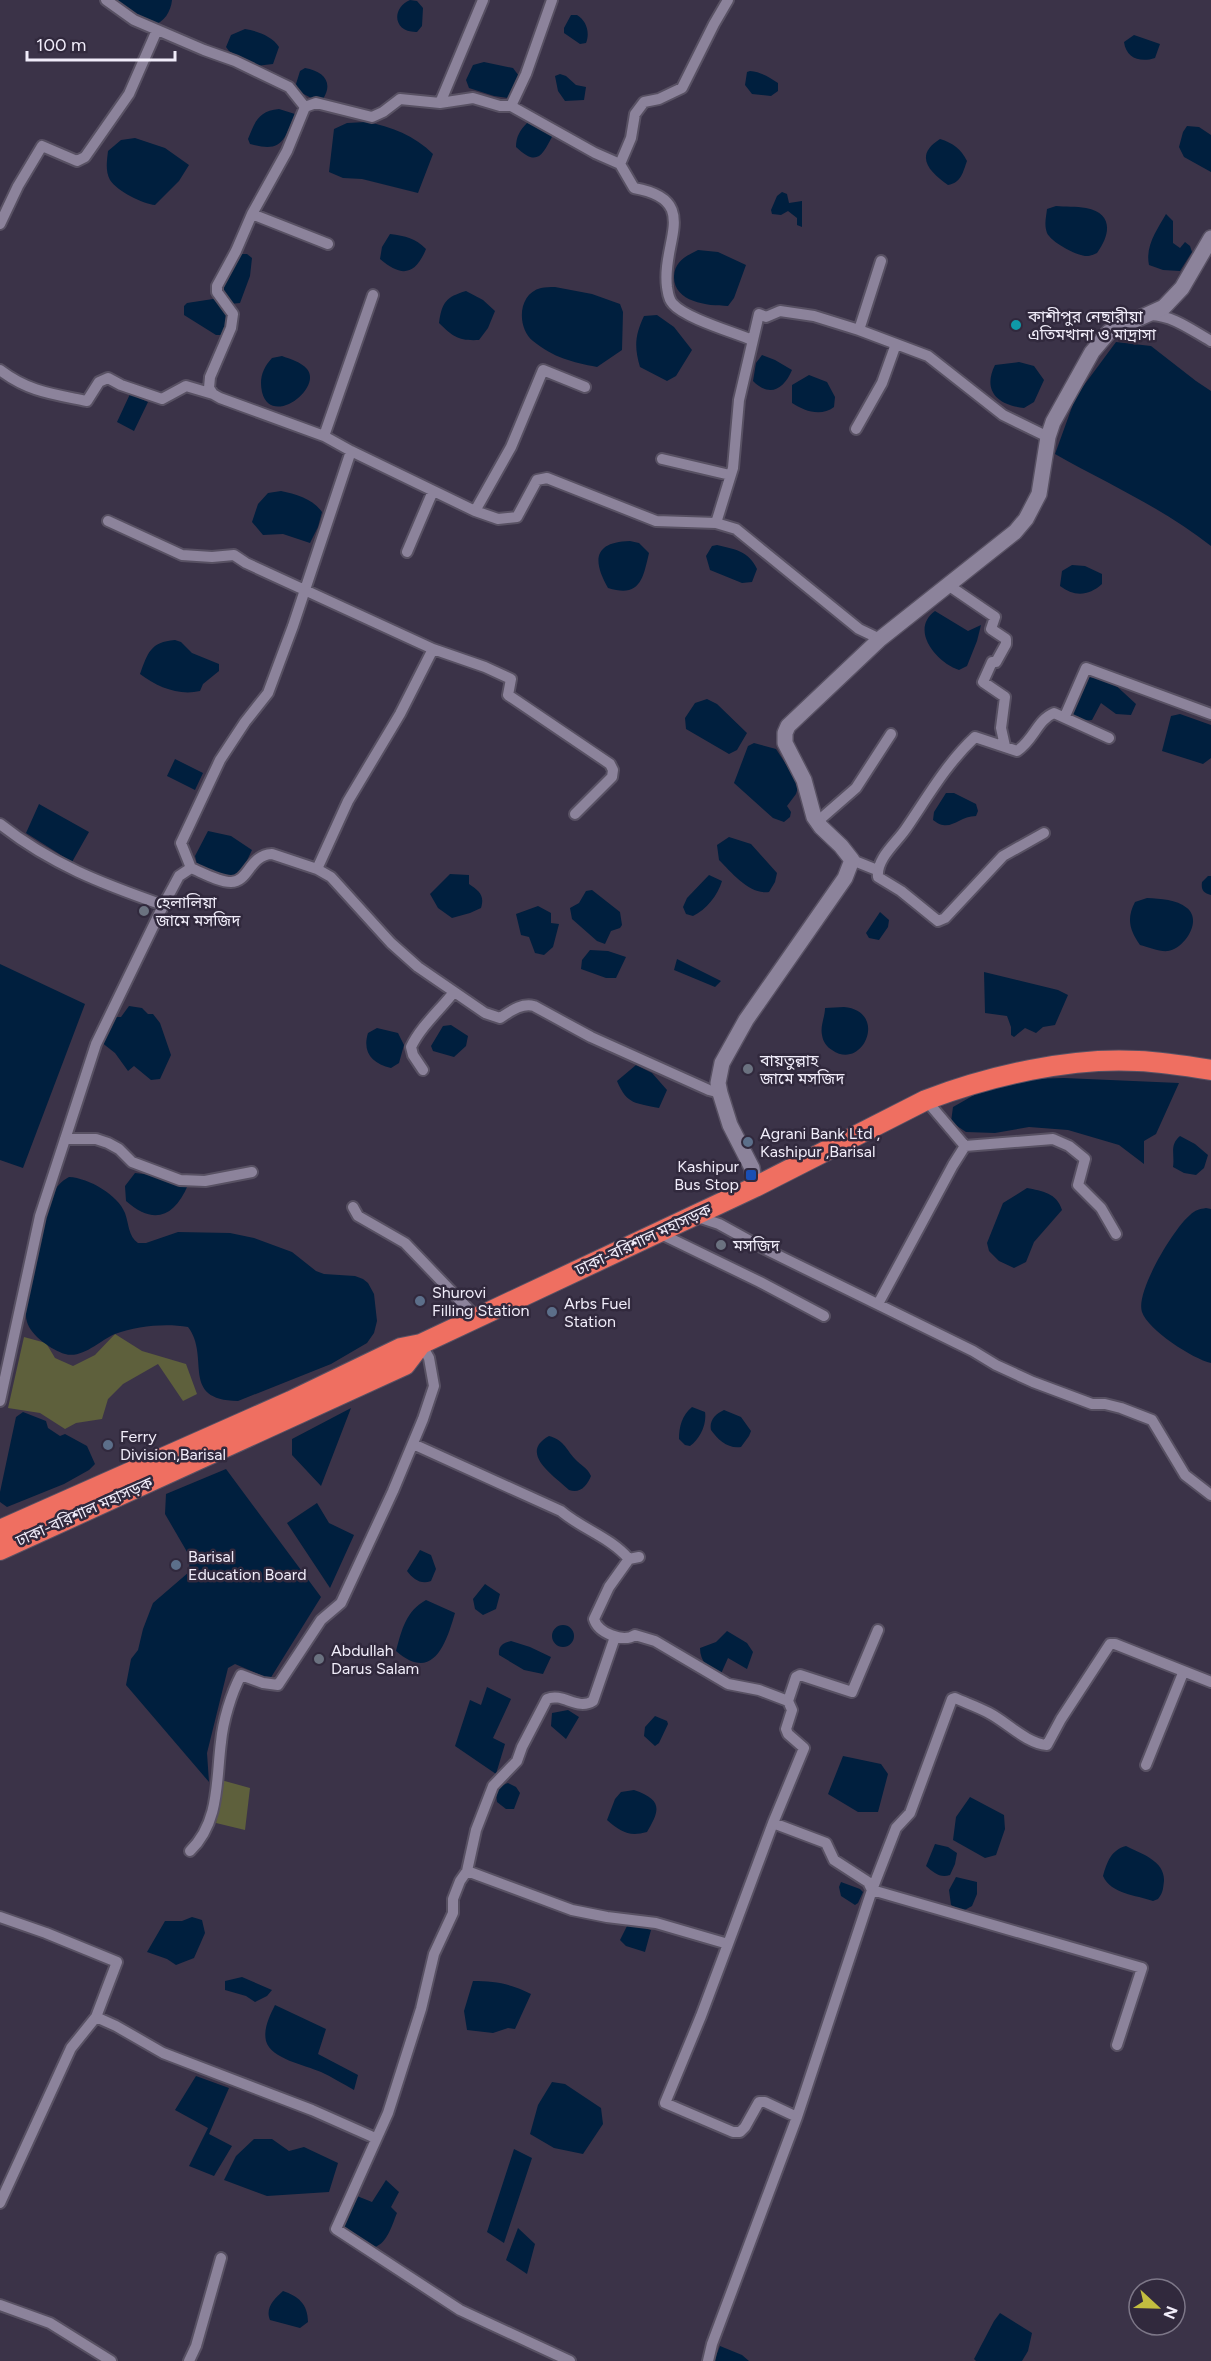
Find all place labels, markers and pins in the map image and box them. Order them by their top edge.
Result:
place label: কাশীপুর নেছারীয়া এতিমখানা ও মাদ্রাসা [1027,307,1157,344]
marker: কাশীপুর নেছারীয়া এতিমখানা ও মাদ্রাসা [1009,318,1023,332]
place label: হেলালিয়া জামে মসজিদ [155,893,241,930]
marker: হেলালিয়া জামে মসজিদ [137,904,151,918]
place label: বায়তুল্লাহ জামে মসজিদ [759,1051,845,1088]
marker: বায়তুল্লাহ জামে মসজিদ [741,1062,755,1076]
place label: Agrani Bank Ltd , Kashipur ,Barisal [760,1124,880,1161]
marker: Agrani Bank Ltd , Kashipur ,Barisal [741,1135,755,1149]
place label: Kashipur Bus Stop [674,1157,740,1194]
marker: Kashipur Bus Stop [744,1168,758,1182]
place label: মসজিদ [732,1236,781,1255]
marker: মসজিদ [714,1238,728,1252]
place label: Shurovi Filling Station [432,1283,529,1320]
marker: Shurovi Filling Station [413,1294,427,1308]
place label: Arbs Fuel Station [564,1294,631,1331]
marker: Arbs Fuel Station [545,1305,559,1319]
place label: Ferry Division,Barisal [120,1427,226,1464]
marker: Ferry Division,Barisal [101,1438,115,1452]
place label: Barisal Education Board [188,1547,307,1584]
marker: Barisal Education Board [169,1558,183,1572]
place label: Abdullah Darus Salam [331,1641,419,1678]
marker: Abdullah Darus Salam [312,1652,326,1666]

